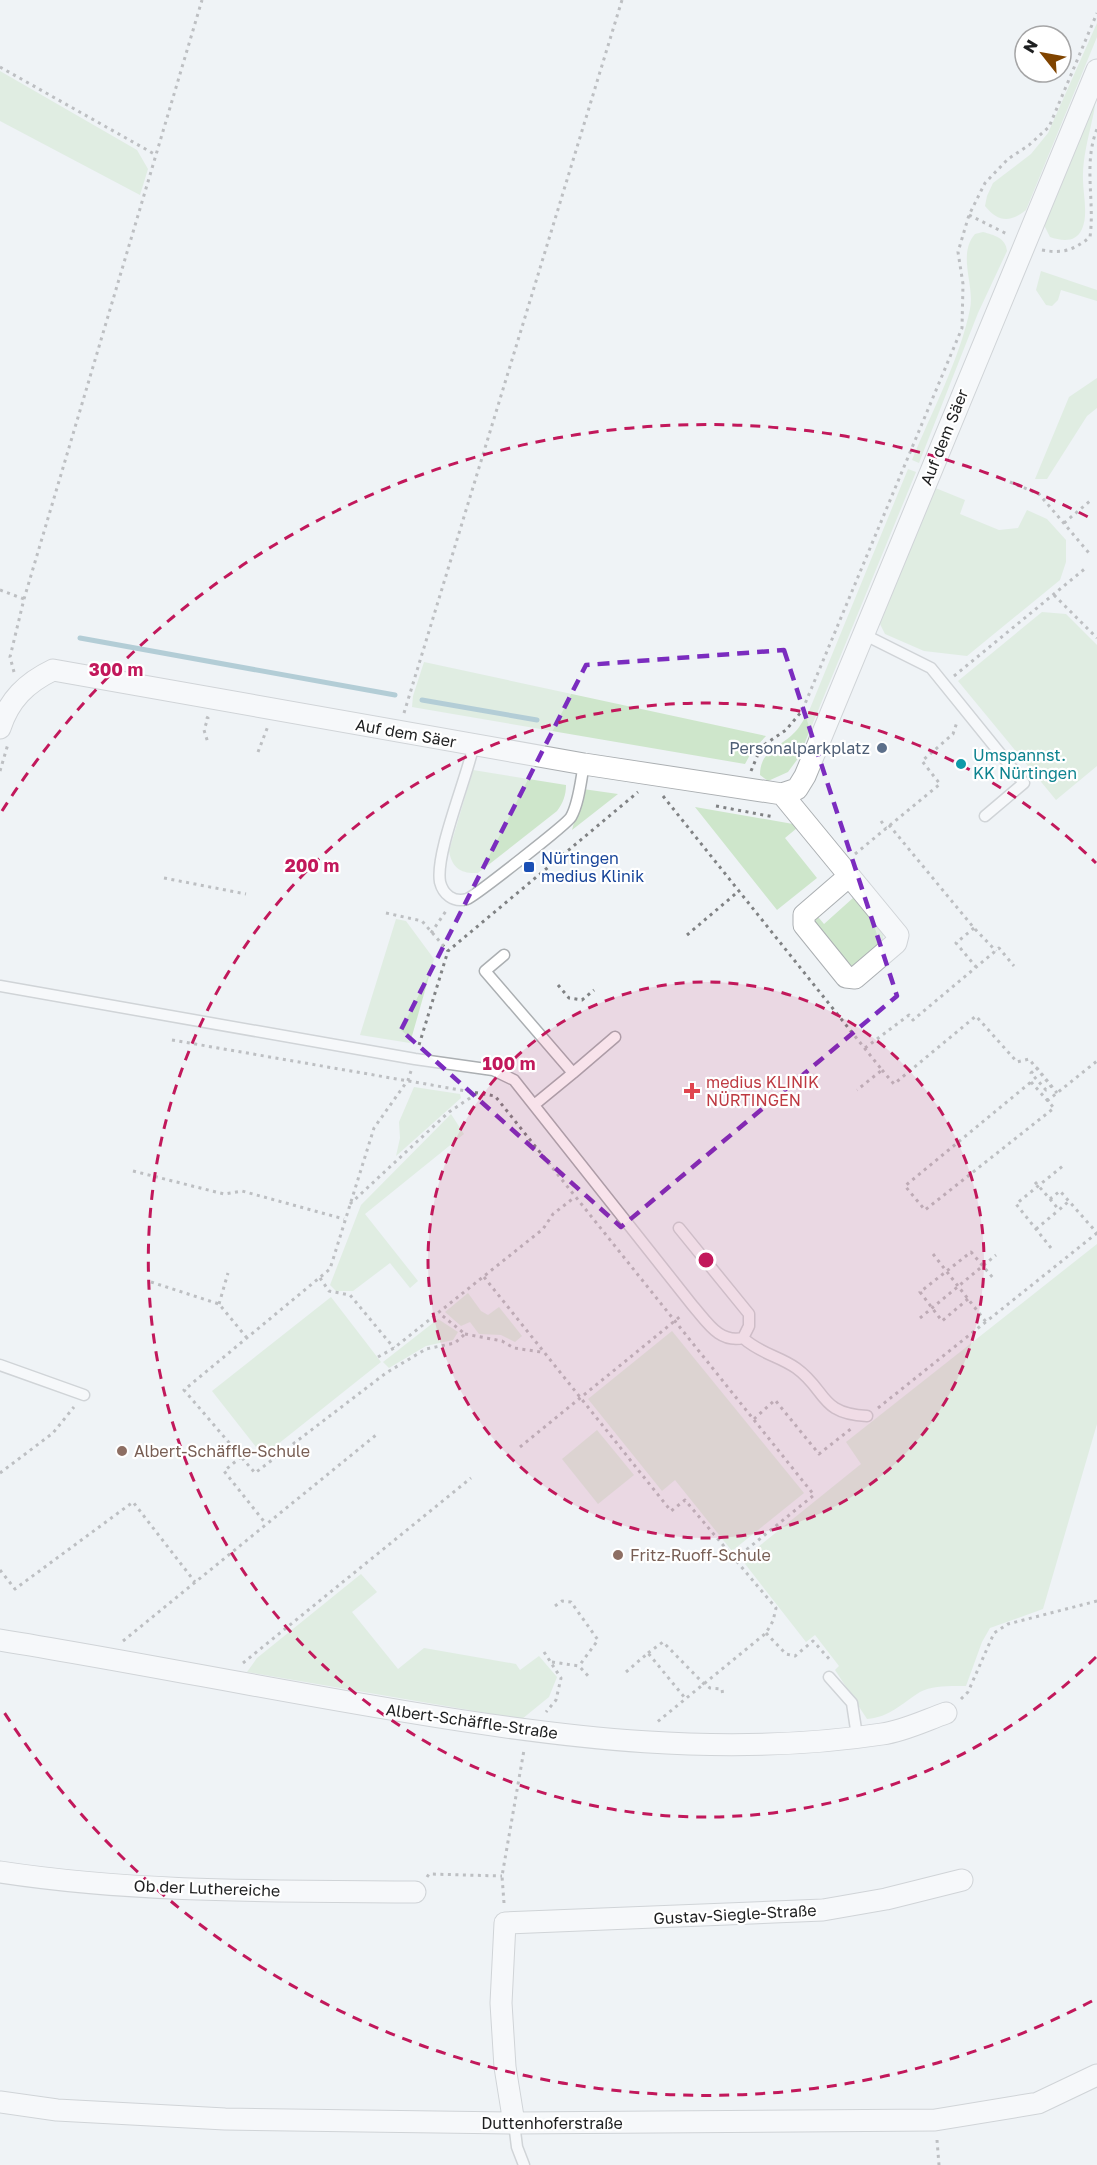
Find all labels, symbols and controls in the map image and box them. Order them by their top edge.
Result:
north arrow [1013,24,1073,84]
text: N [1018,36,1042,57]
street label: Auf dem Säer [916,386,972,488]
text: 300 m [89,658,143,680]
street label: Auf dem Säer [354,714,458,752]
place label: Personalparkplatz [729,738,870,758]
marker: Personalparkplatz [875,741,889,755]
place label: Umspannst. KK Nürtingen [973,745,1077,783]
marker: Umspannst. KK Nürtingen [954,757,968,771]
place label: Nürtingen medius Klinik [541,848,644,886]
text: 200 m [285,854,339,876]
marker: Nürtingen medius Klinik [522,860,536,874]
text: 100 m [483,1052,535,1074]
place label: medius KLINIK NÜRTINGEN [706,1072,819,1110]
marker: medius KLINIK NÜRTINGEN [683,1082,701,1100]
centre of rings [696,1250,716,1270]
place label: Albert-Schäffle-Schule [134,1441,310,1461]
marker: Albert-Schäffle-Schule [115,1444,129,1458]
place label: Fritz-Ruoff-Schule [630,1545,771,1565]
marker: Fritz-Ruoff-Schule [611,1548,625,1562]
street label: Albert-Schäffle-Straße [385,1699,559,1743]
street label: Ob der Luthereiche [133,1875,281,1901]
street label: Gustav-Siegle-Straße [653,1900,817,1928]
street label: Duttenhoferstraße [481,2113,623,2133]

